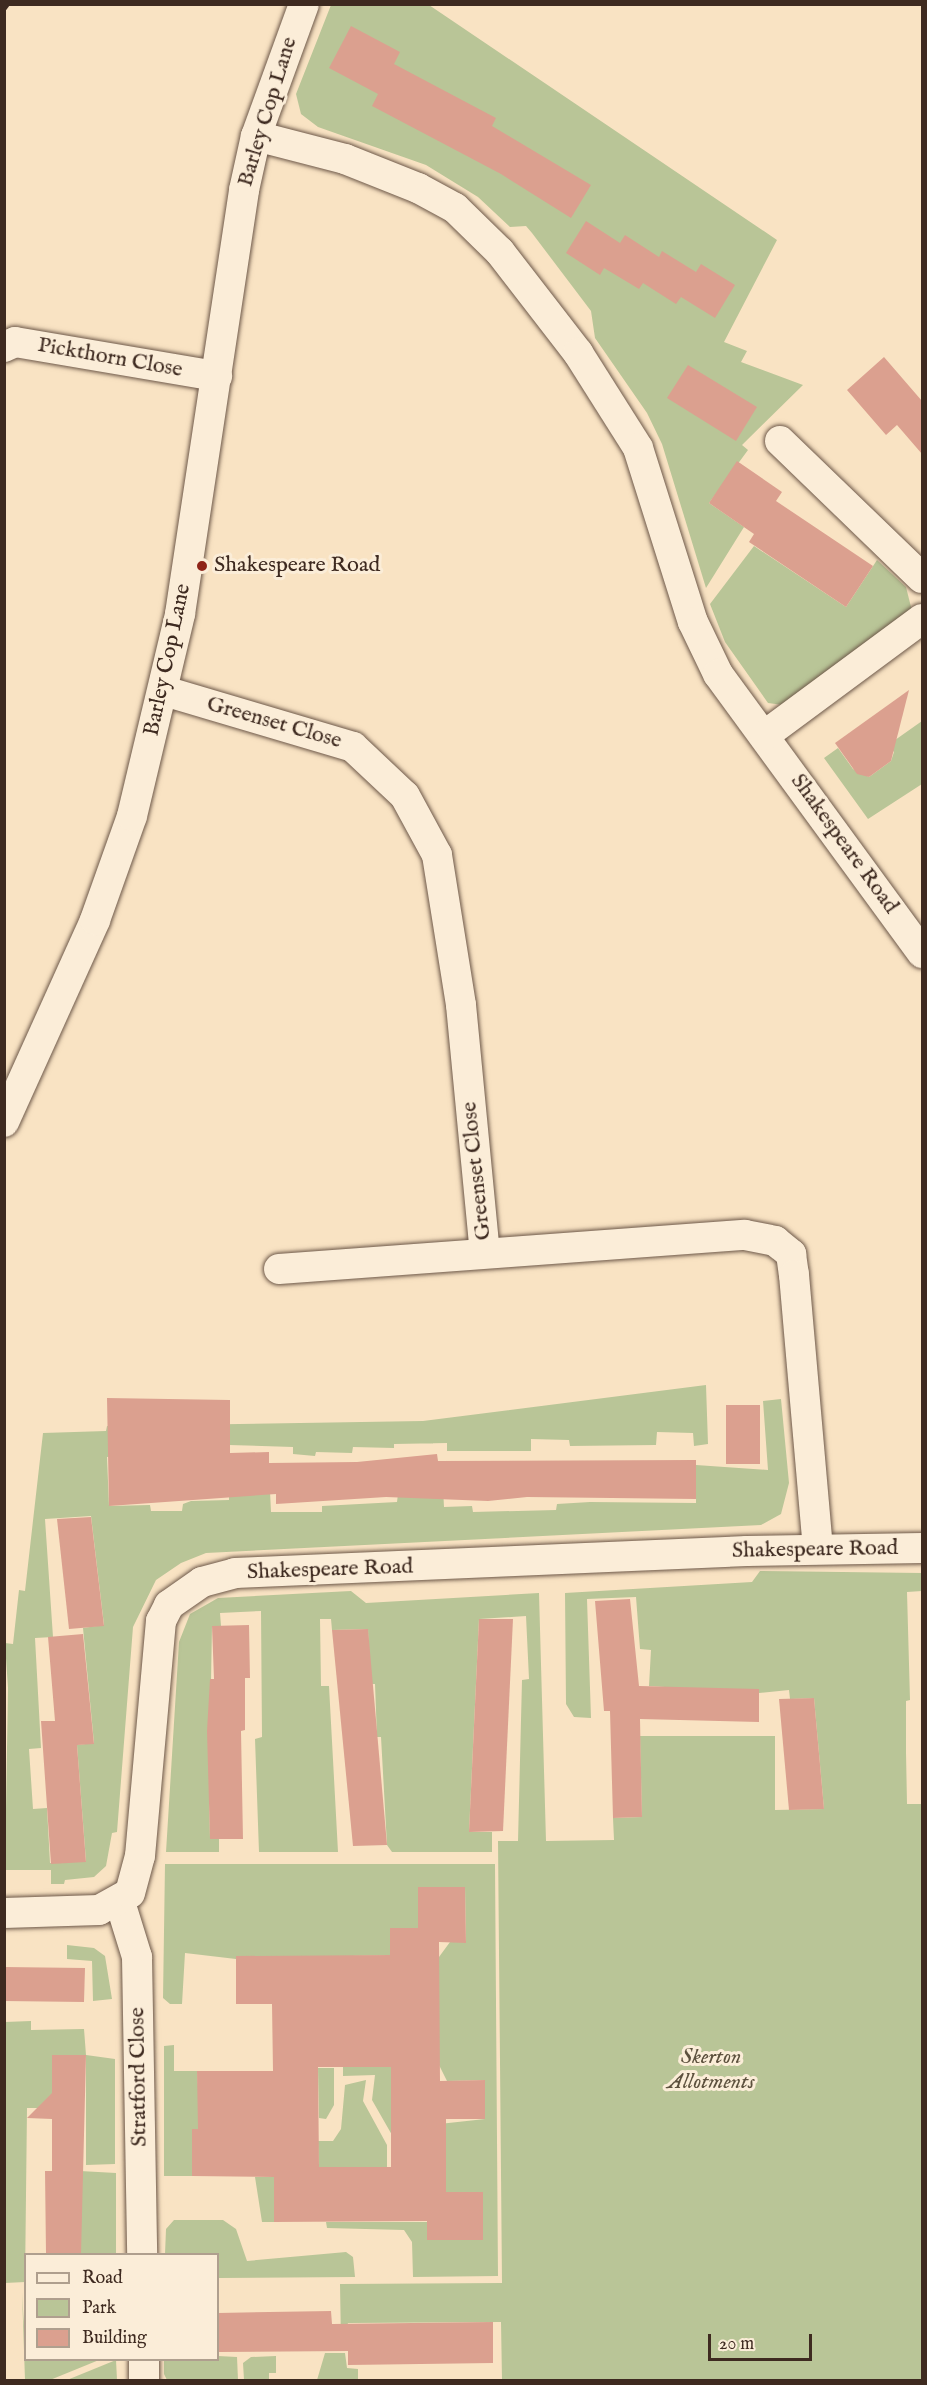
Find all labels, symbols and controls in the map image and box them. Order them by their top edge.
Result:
street label: Barley Cop Lane [233,34,303,190]
street label: Pickthorn Close [36,332,184,384]
place label: Shakespeare Road [214,553,380,579]
marker: Shakespeare Road [195,559,209,573]
street label: Barley Cop Lane [139,581,197,739]
street label: Greenset Close [204,691,344,755]
street label: Shakespeare Road [784,769,904,919]
street label: Greenset Close [457,1101,497,1241]
street label: Shakespeare Road [732,1535,898,1565]
street label: Shakespeare Road [246,1554,414,1586]
street label: Stratford Close [125,2007,153,2147]
park label: Skerton Allotments [668,2044,754,2096]
legend [24,2253,219,2361]
text: Road [82,2267,123,2290]
text: Park [82,2297,116,2320]
scale bar [711,2322,814,2360]
text: Building [82,2327,147,2350]
text: 20 m [719,2333,754,2356]

